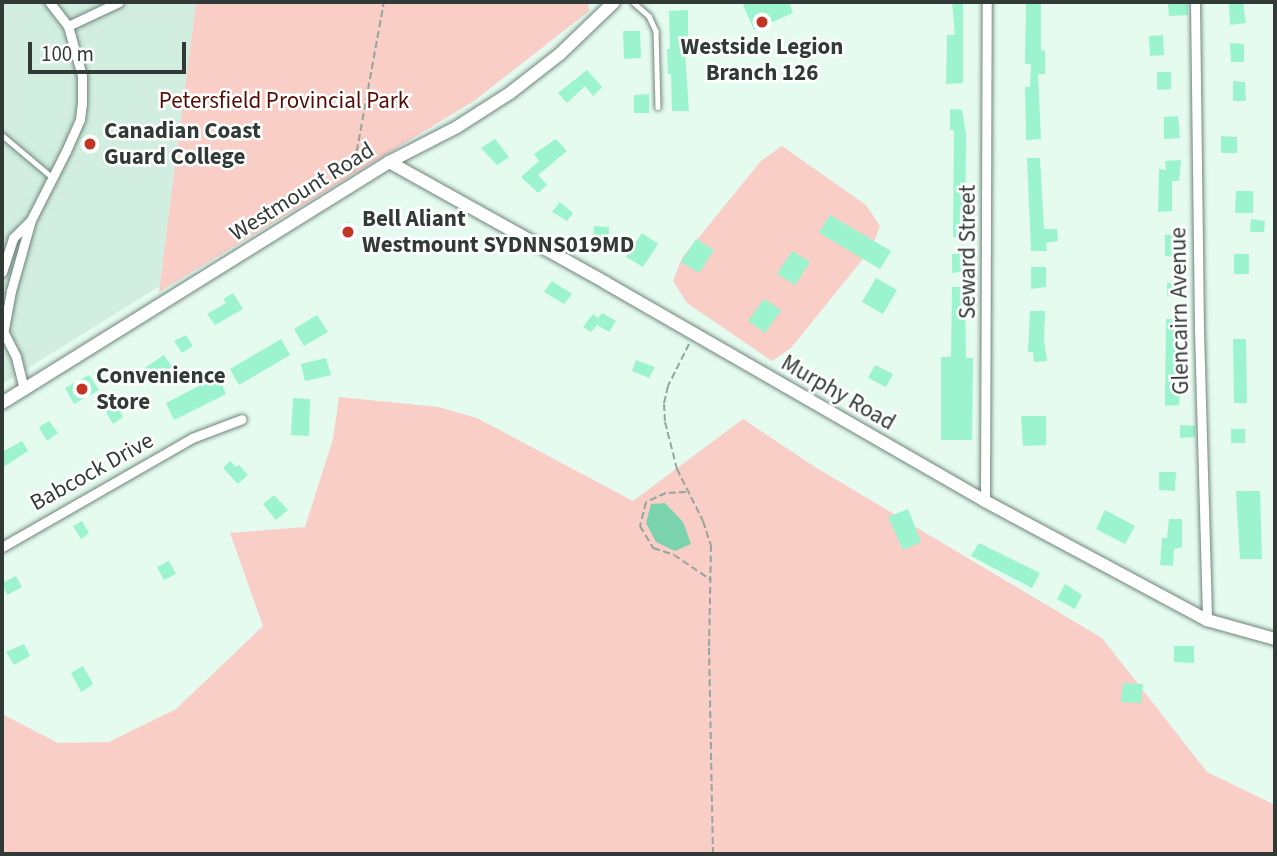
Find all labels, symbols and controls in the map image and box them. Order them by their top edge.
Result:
marker: Westside Legion Branch 126 [754,14,770,30]
scale bar [32,28,189,72]
place label: Westside Legion Branch 126 [681,33,843,87]
text: 100 m [41,39,94,69]
park label: Petersfield Provincial Park [159,87,409,115]
place label: Canadian Coast Guard College [104,117,261,171]
marker: Canadian Coast Guard College [82,136,98,152]
street label: Westmount Road [225,137,379,247]
street label: Seward Street [954,185,982,319]
place label: Bell Aliant Westmount SYDNNS019MD [362,205,634,259]
marker: Bell Aliant Westmount SYDNNS019MD [340,224,356,240]
street label: Glencairn Avenue [1165,227,1195,395]
street label: Murphy Road [776,349,900,437]
place label: Convenience Store [96,362,226,416]
marker: Convenience Store [74,381,90,397]
street label: Babcock Drive [26,427,158,517]

